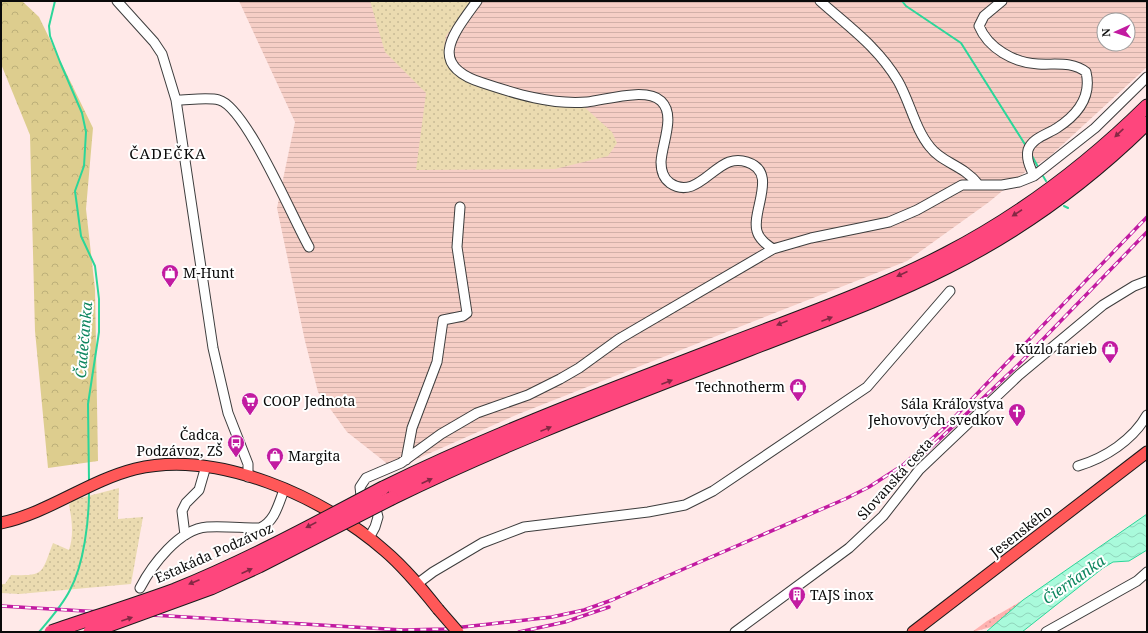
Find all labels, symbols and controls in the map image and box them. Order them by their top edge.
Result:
north arrow [1096,12,1136,52]
text: N [1098,27,1113,37]
one-way arrow [1114,128,1124,137]
district label: ČADEČKA [129,143,207,163]
one-way arrow [1011,209,1023,216]
shop icon: M-Hunt [160,263,180,288]
place label: M-Hunt [183,263,234,282]
one-way arrow [897,271,908,277]
water label: Čadečanka [70,301,96,379]
one-way arrow [822,315,834,321]
one-way arrow [776,321,788,327]
place label: Kúzlo farieb [1015,339,1097,358]
shop icon: Kúzlo farieb [1100,339,1120,364]
place label: Technotherm [696,377,785,396]
shop icon: Technotherm [788,377,808,402]
one-way arrow [662,378,674,384]
supermarket icon: COOP Jednota [240,391,260,416]
place label: COOP Jednota [263,391,356,410]
place label: Sála Kráľovstva Jehovových svedkov [867,394,1005,429]
church icon: Sála Kráľovstva Jehovových svedkov [1007,402,1027,427]
place label: Čadca, Podzávoz, ZŠ [136,425,223,460]
one-way arrow [541,426,553,432]
bus stop icon: Čadca, Podzávoz, ZŠ [226,433,246,458]
street label: Slovanská cesta [853,433,937,524]
shop icon: Margita [265,446,285,471]
place label: Margita [288,446,341,465]
one-way arrow [421,478,432,484]
street label: Jesenského [985,500,1056,561]
street label: Estakáda Podzávoz [152,518,276,587]
one-way arrow [305,522,317,529]
water label: Čierňanka [1038,550,1109,608]
one-way arrow [242,568,253,574]
one-way arrow [188,578,200,585]
building icon: TAJS inox [787,585,807,610]
place label: TAJS inox [810,585,874,604]
one-way arrow [121,616,133,622]

